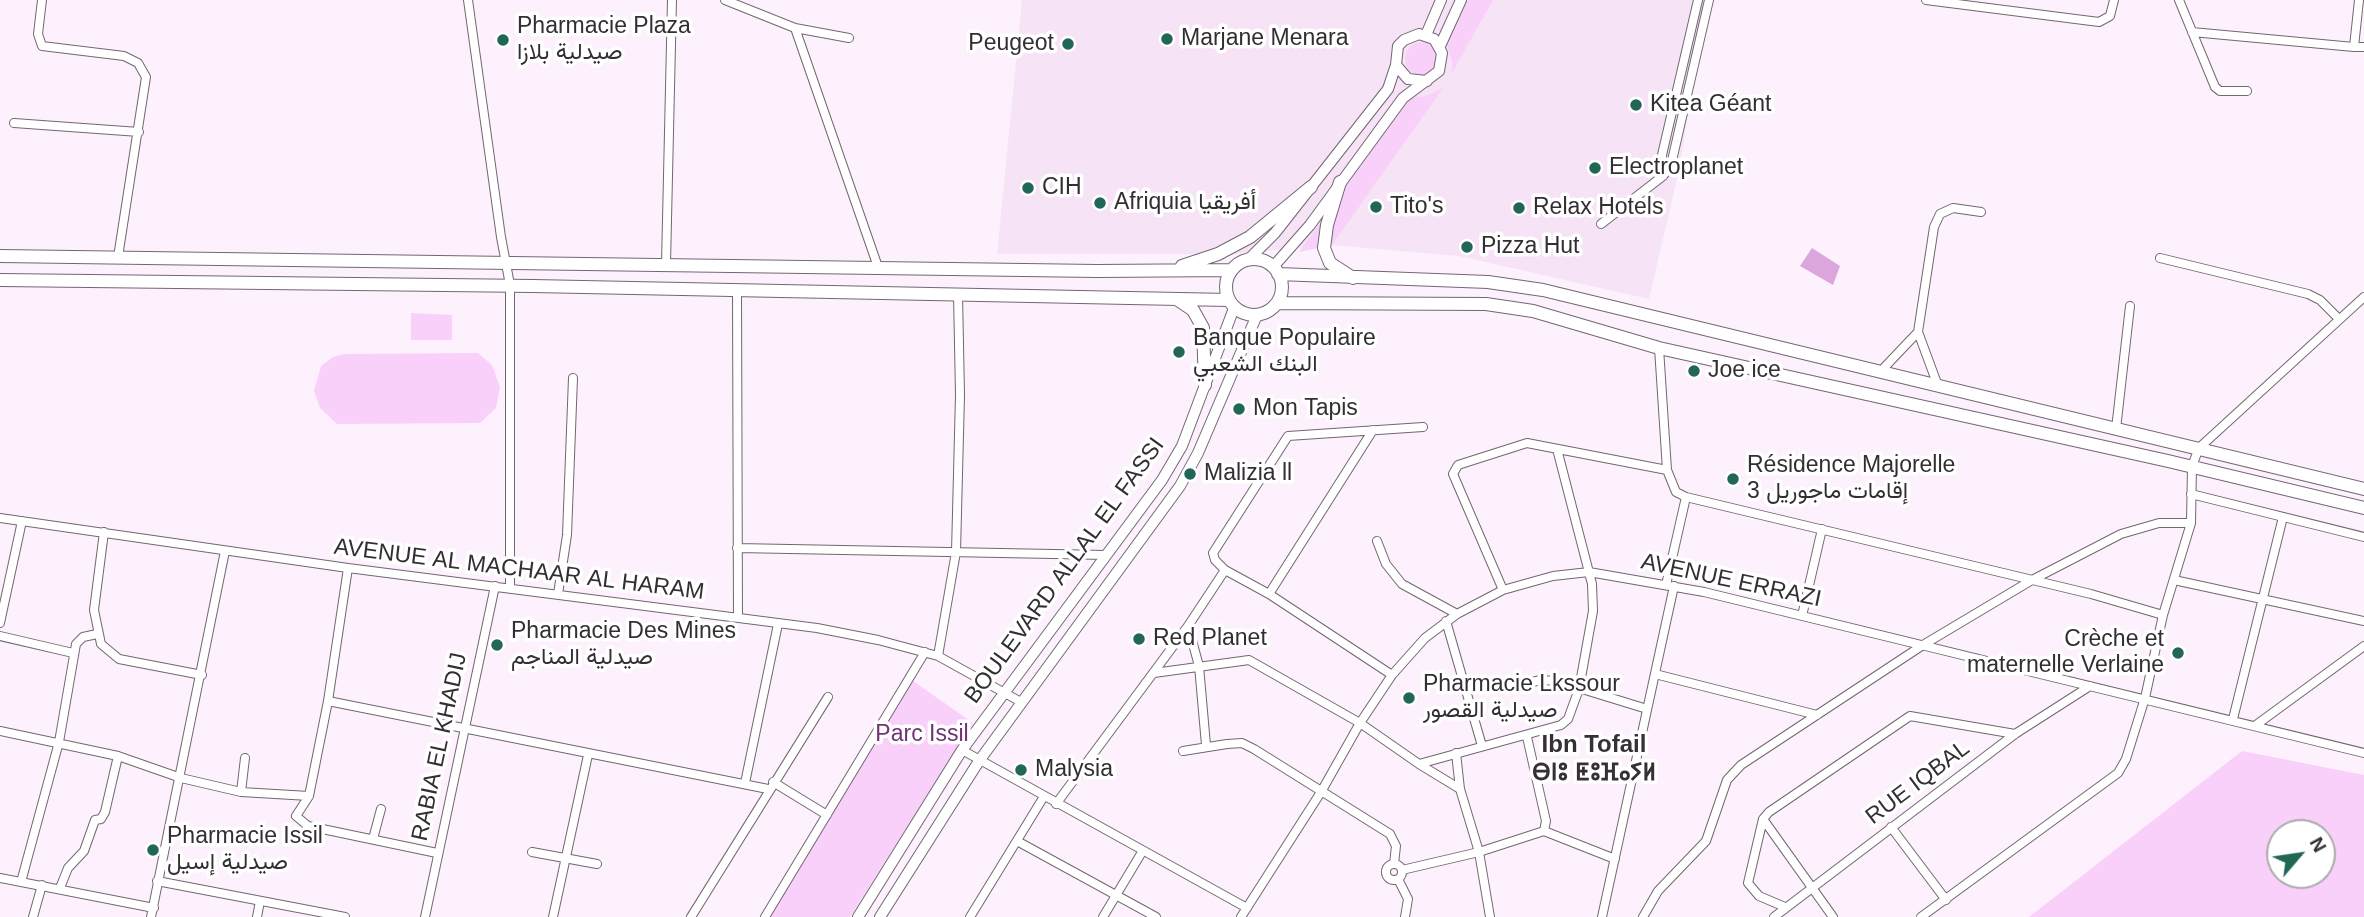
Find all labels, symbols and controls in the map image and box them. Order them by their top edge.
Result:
place label: Pharmacie Plaza صيدلية بلازا [517,13,691,67]
place label: Marjane Menara [1181,25,1348,53]
place label: Peugeot [968,30,1054,58]
marker: Marjane Menara [1159,31,1175,47]
marker: Pharmacie Plaza صيدلية بلازا [495,32,511,48]
marker: Peugeot [1060,36,1076,52]
place label: Kitea Géant [1650,91,1771,119]
marker: Kitea Géant [1628,97,1644,113]
place label: Electroplanet [1609,154,1743,182]
marker: Electroplanet [1587,160,1603,176]
place label: CIH [1042,174,1082,202]
marker: CIH [1020,180,1036,196]
place label: Afriquia أفريقيا [1114,189,1256,217]
place label: Tito's [1390,193,1443,221]
place label: Relax Hotels [1533,194,1663,222]
marker: Afriquia أفريقيا [1092,195,1108,211]
marker: Tito's [1368,199,1384,215]
marker: Relax Hotels [1511,200,1527,216]
place label: Pizza Hut [1481,233,1579,261]
marker: Pizza Hut [1459,239,1475,255]
place label: Banque Populaire البنك الشعبي [1193,325,1376,379]
marker: Banque Populaire البنك الشعبي [1171,344,1187,360]
place label: Joe ice [1708,357,1781,385]
marker: Joe ice [1686,363,1702,379]
place label: Mon Tapis [1253,395,1358,423]
marker: Mon Tapis [1231,401,1247,417]
street label: BOULEVARD ALLAL EL FASSI [959,433,1171,709]
place label: Résidence Majorelle إقامات ماجوريل 3 [1747,452,1955,506]
place label: Malizia ll [1204,460,1292,488]
marker: Malizia ll [1182,466,1198,482]
marker: Résidence Majorelle إقامات ماجوريل 3 [1725,471,1741,487]
street label: AVENUE AL MACHAAR AL HARAM [332,534,706,606]
street label: AVENUE ERRAZI [1638,548,1824,614]
place label: Pharmacie Des Mines صيدلية المناجم [511,618,736,672]
place label: Red Planet [1153,625,1267,653]
place label: Crèche et maternelle Verlaine [1967,626,2164,680]
marker: Red Planet [1131,631,1147,647]
marker: Pharmacie Des Mines صيدلية المناجم [489,637,505,653]
marker: Crèche et maternelle Verlaine [2170,645,2186,661]
street label: RABIA EL KHADIJ [407,650,473,844]
place label: Pharmacie Lkssour صيدلية القصور [1423,671,1620,725]
marker: Pharmacie Lkssour صيدلية القصور [1401,690,1417,706]
park label: Parc Issil [875,721,969,749]
district label: Ibn Tofail ⴱⵏⵓ ⵟⵓⴼⴰⵢⵍ [1532,731,1656,787]
street label: RUE IQBAL [1861,735,1975,831]
place label: Malysia [1035,756,1113,784]
marker: Malysia [1013,762,1029,778]
north arrow [2266,819,2336,889]
place label: Pharmacie Issil صيدلية إسيل [167,823,323,877]
text: N [2306,833,2331,856]
marker: Pharmacie Issil صيدلية إسيل [145,842,161,858]

